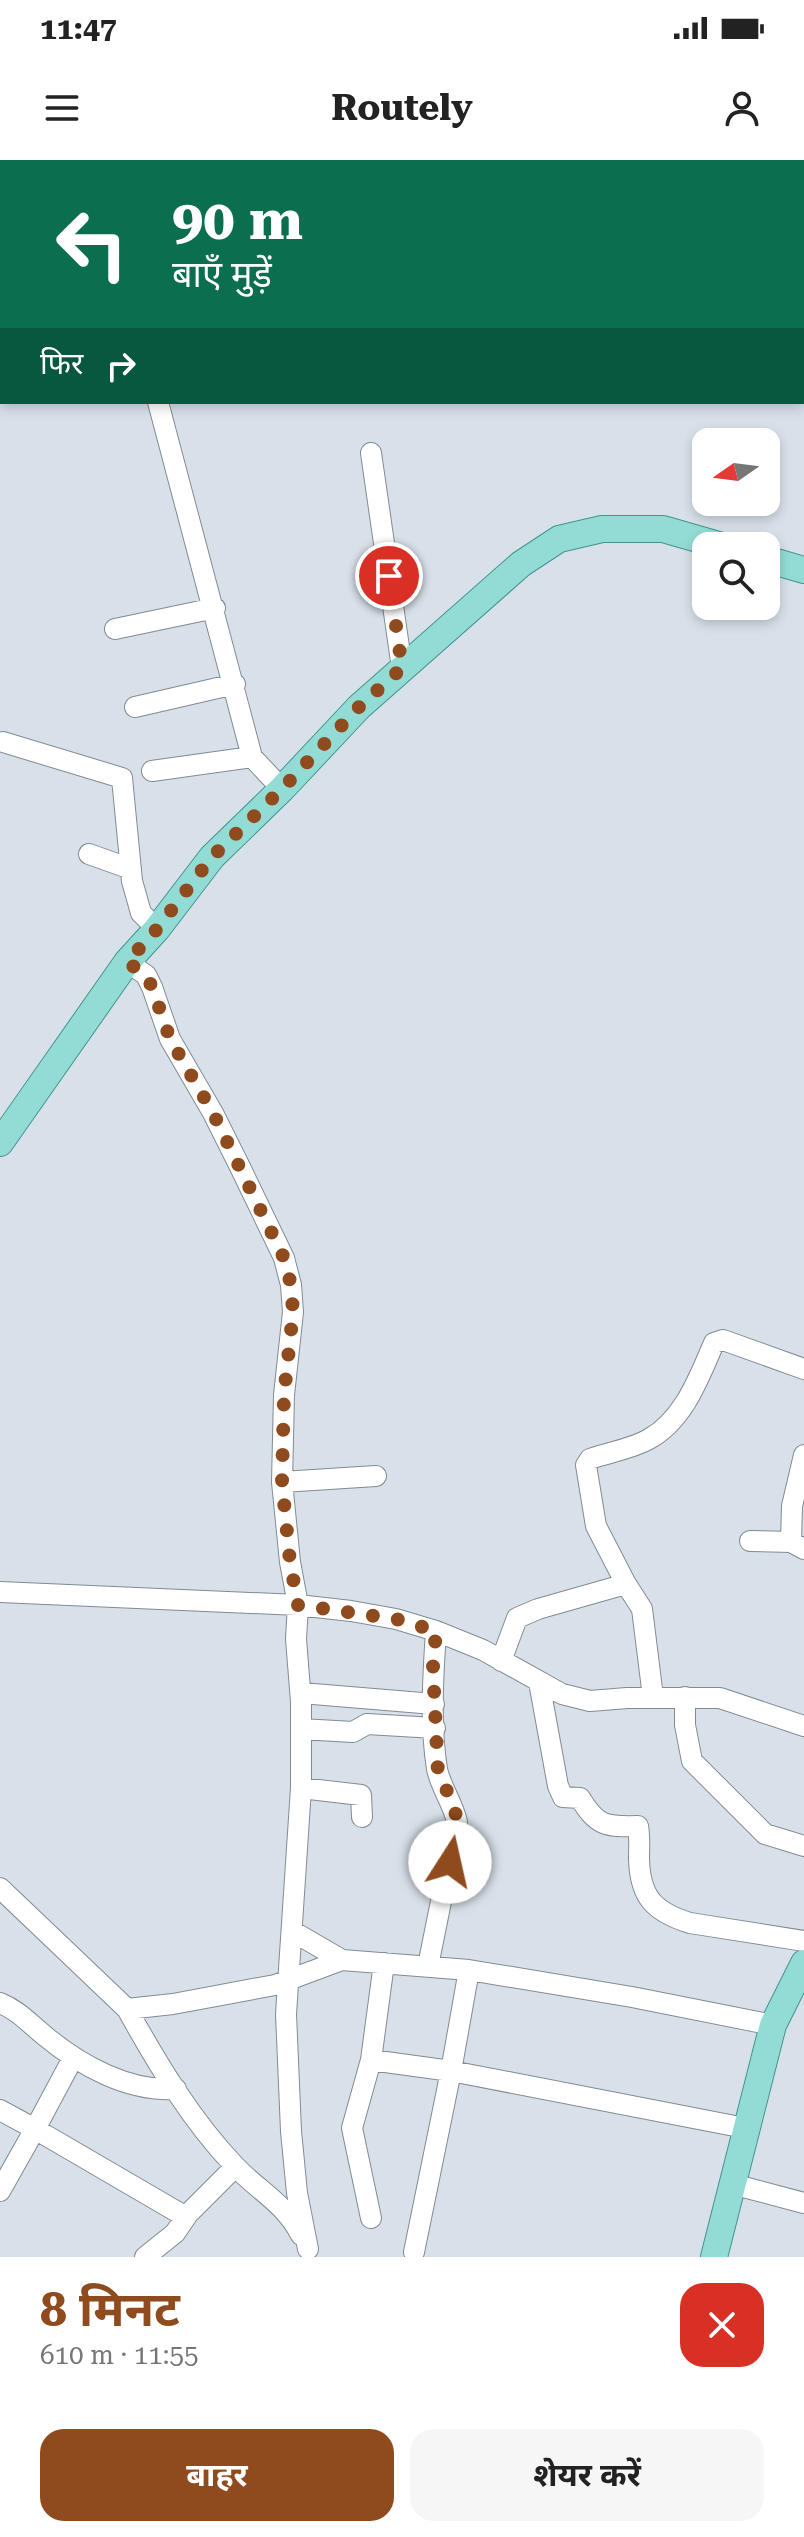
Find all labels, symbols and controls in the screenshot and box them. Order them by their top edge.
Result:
text: 11:47 [40,11,117,46]
icon: menu [40,86,84,130]
icon: person [720,86,764,130]
text: Routely [331,87,473,129]
text: 90 m [172,187,303,253]
icon: left [40,192,144,296]
text: बाएँ मुड़ें [172,254,272,296]
icon: right [99,344,143,388]
text: फिर [40,346,83,381]
north arrow [692,428,780,516]
map controls [692,428,780,620]
button: search [692,532,780,620]
pin [355,542,423,610]
icon: arrive [367,554,411,598]
position arrow [408,1820,492,1904]
text: 8 मिनट [40,2282,180,2338]
button: close [680,2283,764,2367]
text: 610 m · 11:55 [40,2340,199,2370]
button: बाहर [40,2429,394,2521]
button: शेयर करें [410,2429,764,2521]

